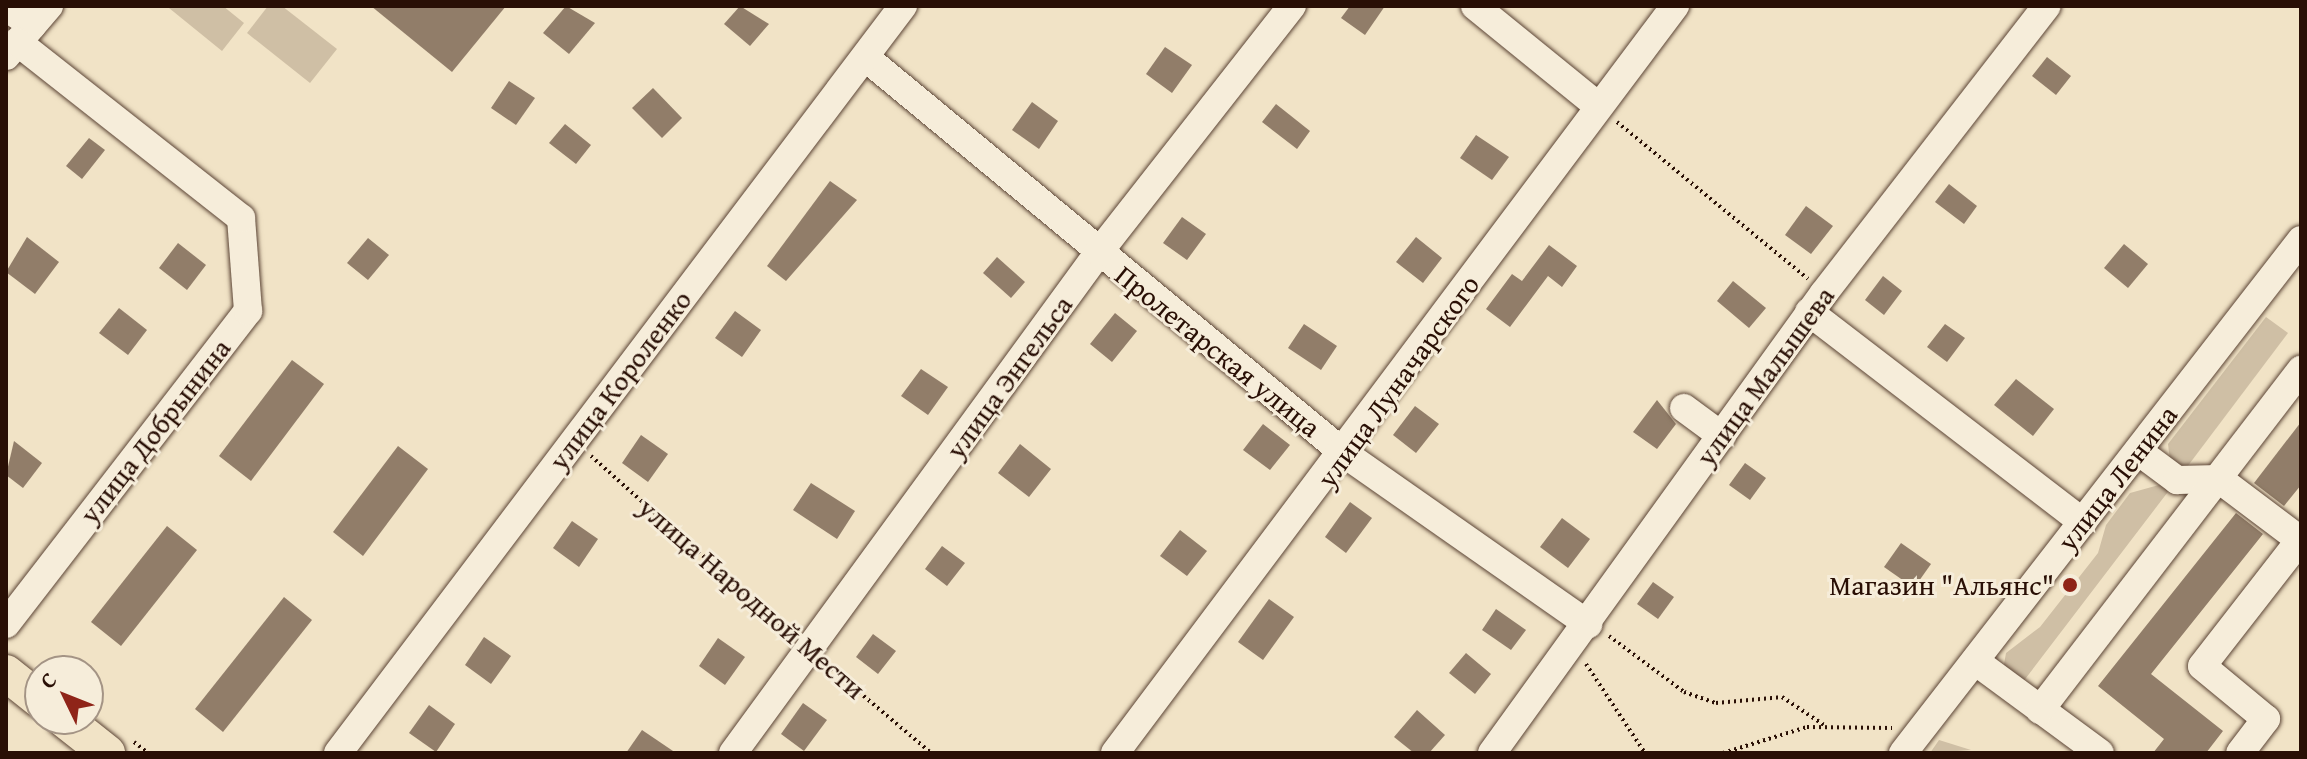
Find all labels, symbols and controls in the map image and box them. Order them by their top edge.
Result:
street label: Пролетарская улица [1109,258,1327,444]
street label: улица Луначарского [1310,268,1486,494]
street label: улица Малышева [1689,280,1841,472]
street label: улица Короленко [541,283,699,477]
street label: улица Энгельса [939,289,1079,465]
street label: улица Добрынина [72,332,238,530]
street label: улица Ленина [2050,399,2184,557]
street label: улица Народной Мести [632,490,872,706]
place label: Магазин "Альянс" [1829,568,2054,602]
marker: Магазин "Альянс" [2061,576,2079,594]
north arrow [24,655,104,735]
text: С [32,665,64,695]

